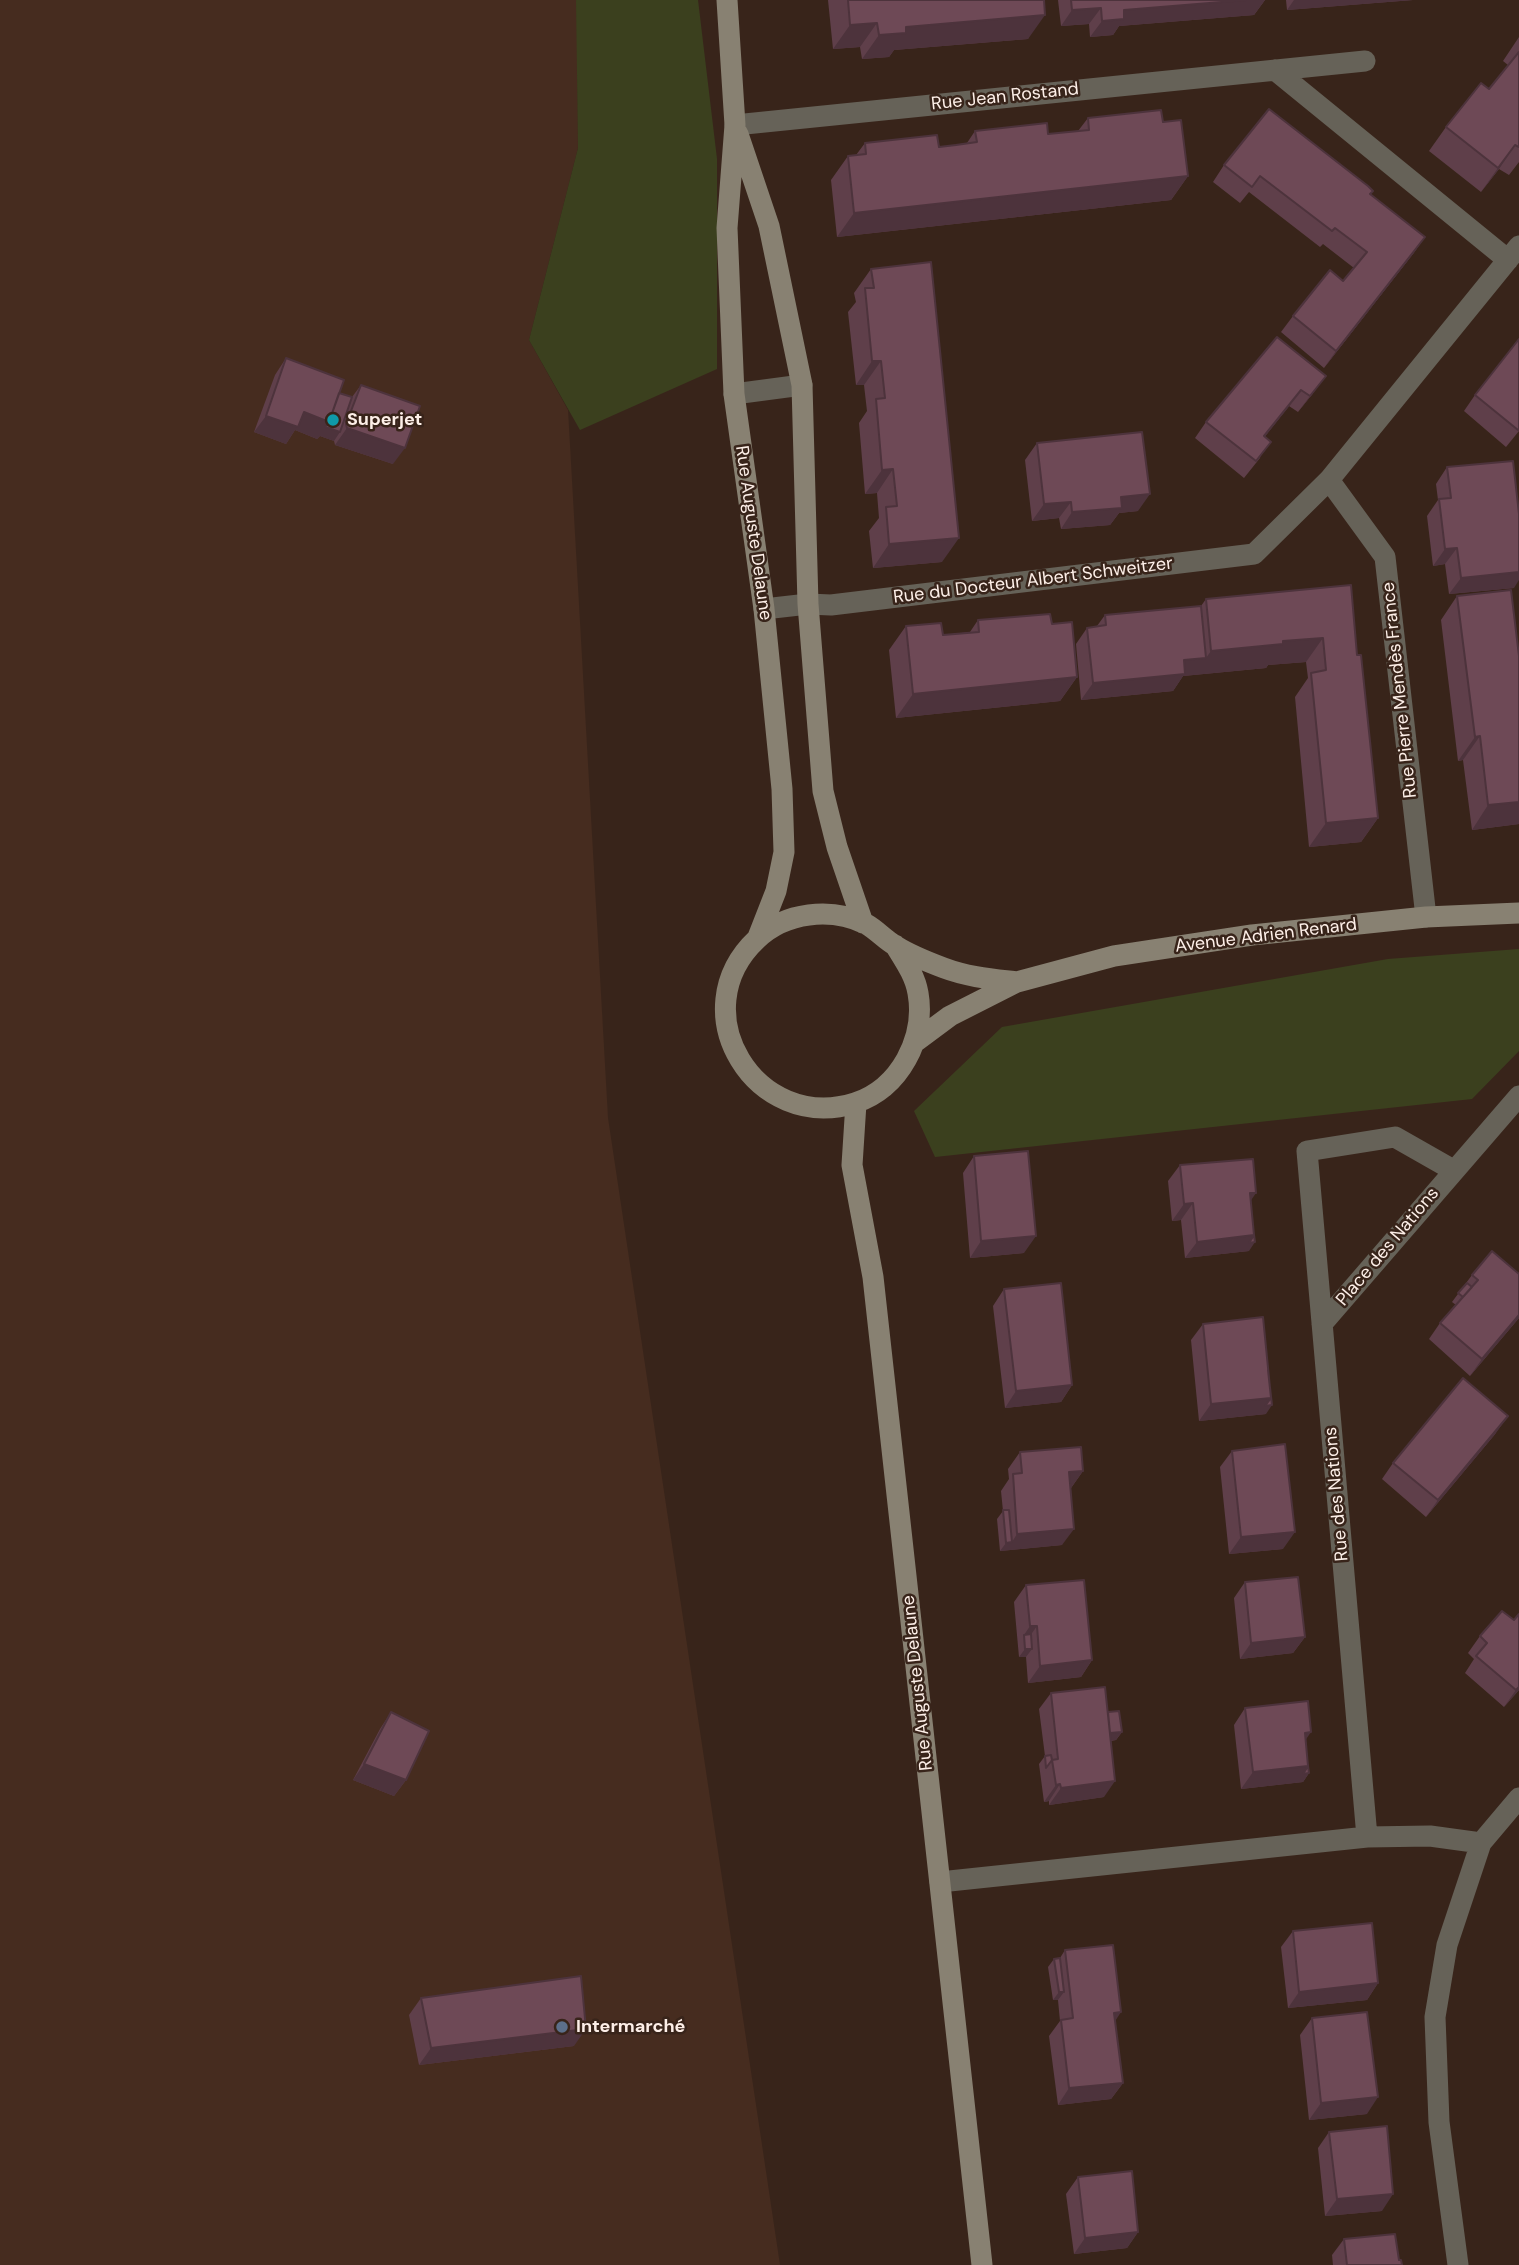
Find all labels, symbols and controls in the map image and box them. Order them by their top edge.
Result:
street label: Rue Jean Rostand [930,79,1080,115]
place label: Superjet [347,409,422,431]
marker: Superjet [325,412,341,428]
street label: Rue Auguste Delaune [730,444,776,622]
street label: Rue du Docteur Albert Schweitzer [892,553,1174,609]
street label: Rue Pierre Mendès France [1378,581,1422,799]
street label: Avenue Adrien Renard [1174,914,1358,958]
street label: Place des Nations [1332,1183,1444,1311]
street label: Rue des Nations [1320,1426,1354,1562]
street label: Rue Auguste Delaune [898,1594,938,1772]
place label: Intermarché [576,2016,685,2038]
marker: Intermarché [554,2019,570,2035]

